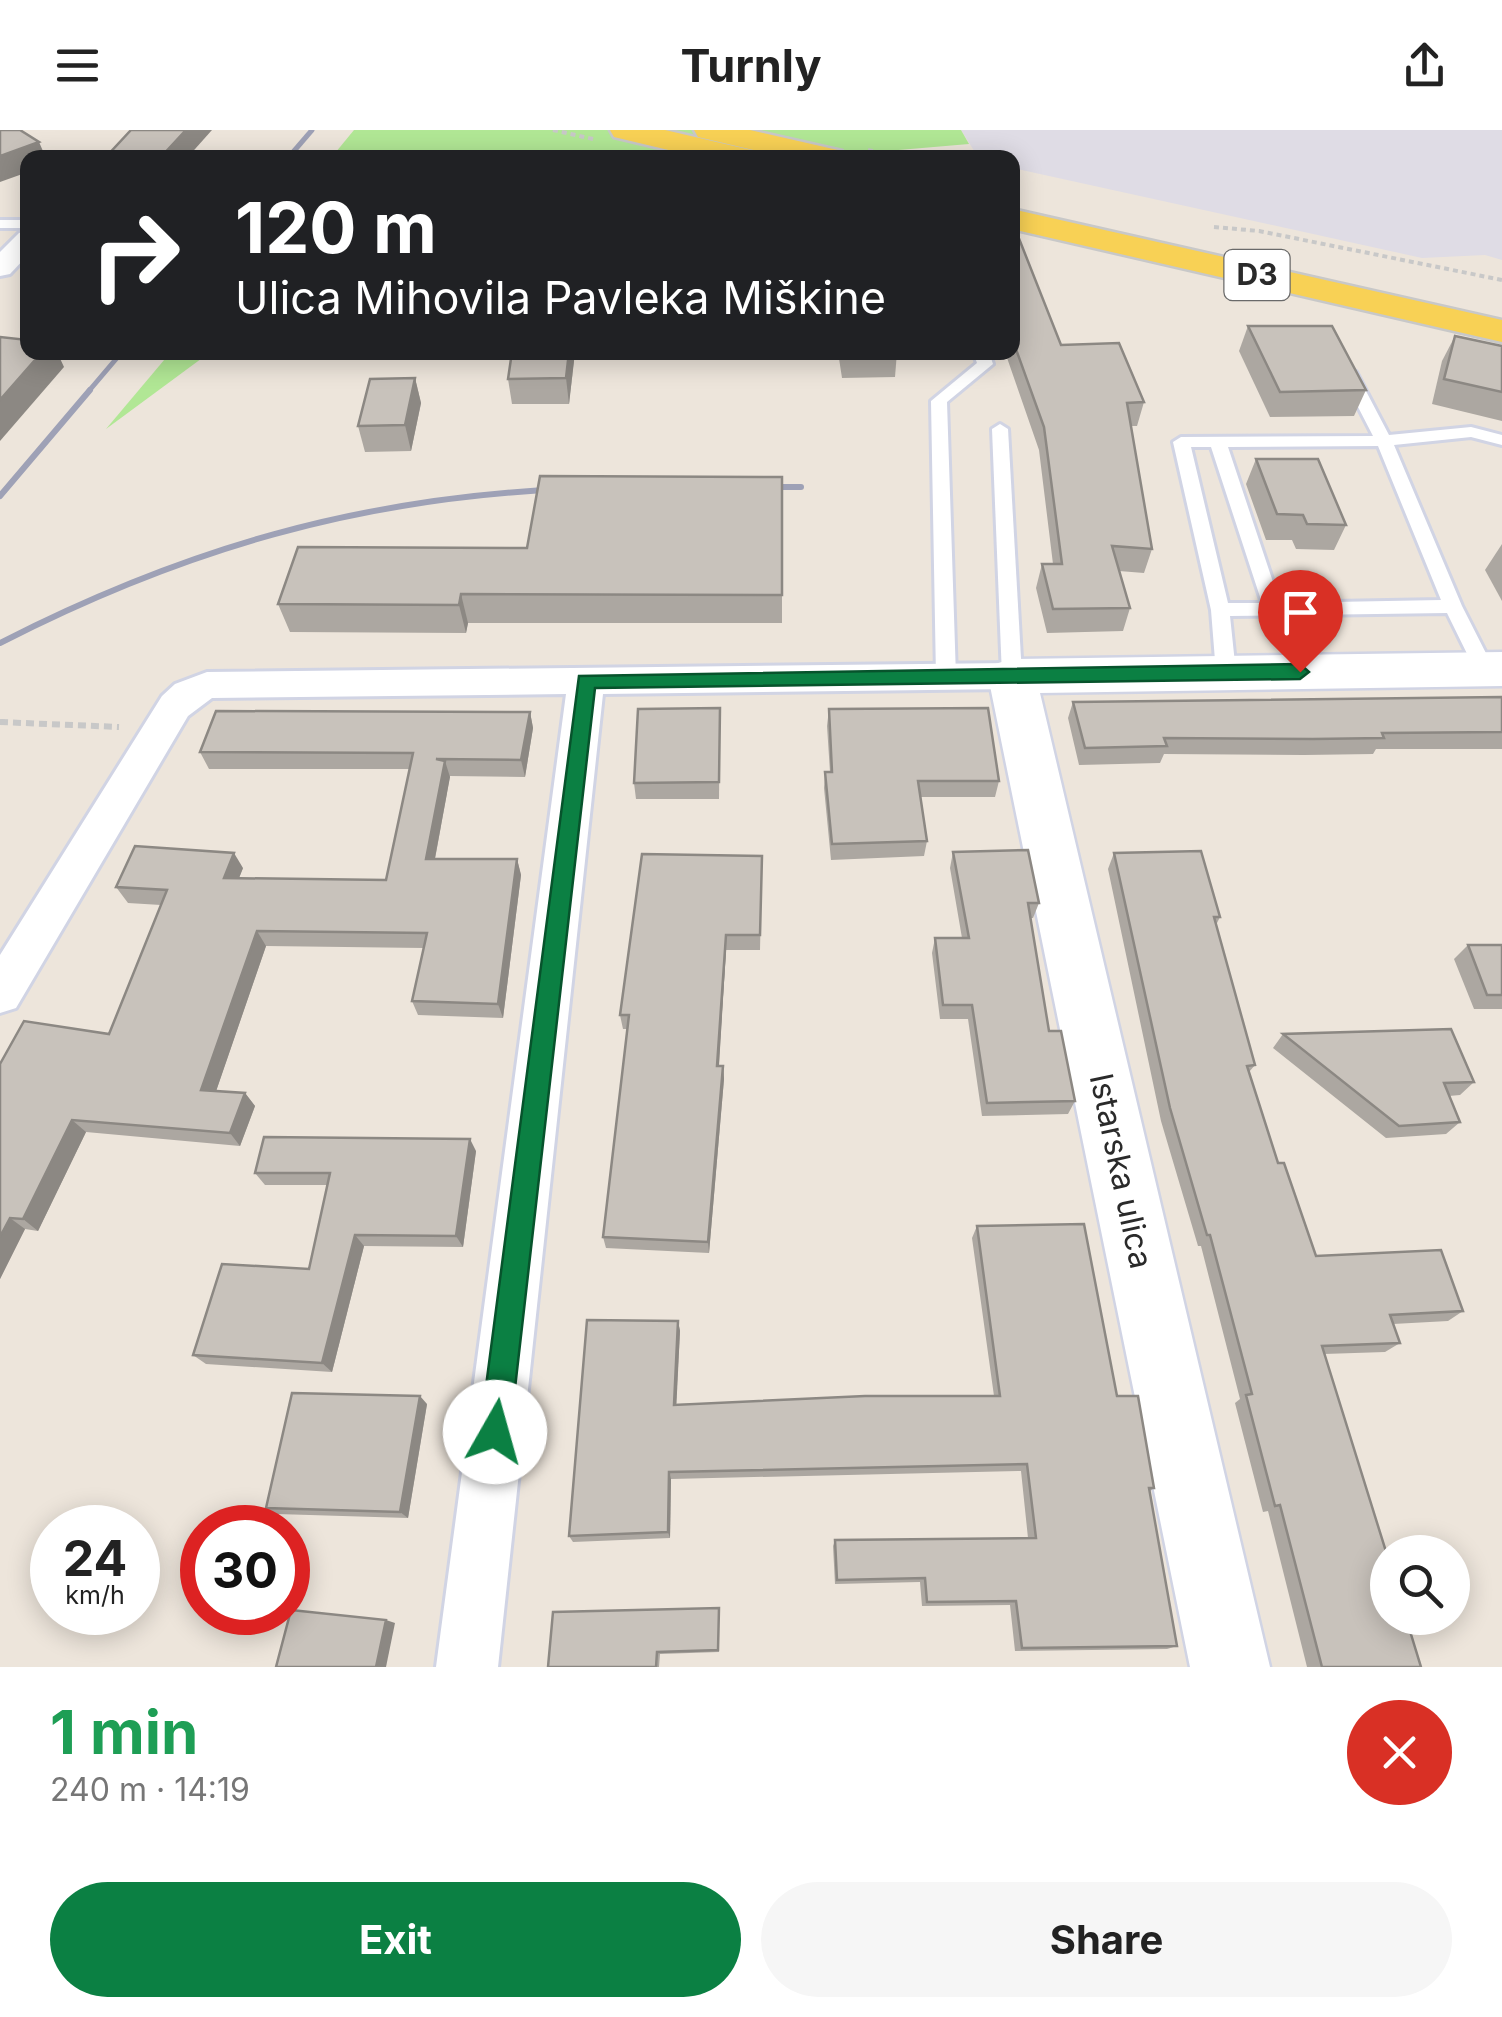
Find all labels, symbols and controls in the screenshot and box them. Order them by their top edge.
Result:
icon: menu [50,38,105,93]
text: Turnly [680,38,822,93]
icon: share [1397,38,1452,93]
text: 120 m [235,185,437,270]
icon: right [70,190,200,320]
road number: D3 [1224,250,1290,300]
text: Ulica Mihovila Pavleka Miškine [235,270,886,325]
pin [1258,570,1343,673]
icon: arrive [1273,585,1328,640]
street label: Istarska ulica [1082,1070,1161,1272]
position arrow [443,1380,547,1484]
speed limit sign: 30 [180,1505,310,1635]
text: 24 [63,1528,127,1588]
map controls [1370,1535,1470,1635]
button: search [1370,1535,1470,1635]
text: km/h [65,1580,125,1610]
text: 1 min [50,1696,198,1768]
button: close [1347,1700,1452,1805]
text: 240 m · 14:19 [50,1770,250,1809]
button: Exit [50,1882,741,1997]
button: Share [761,1882,1452,1997]

